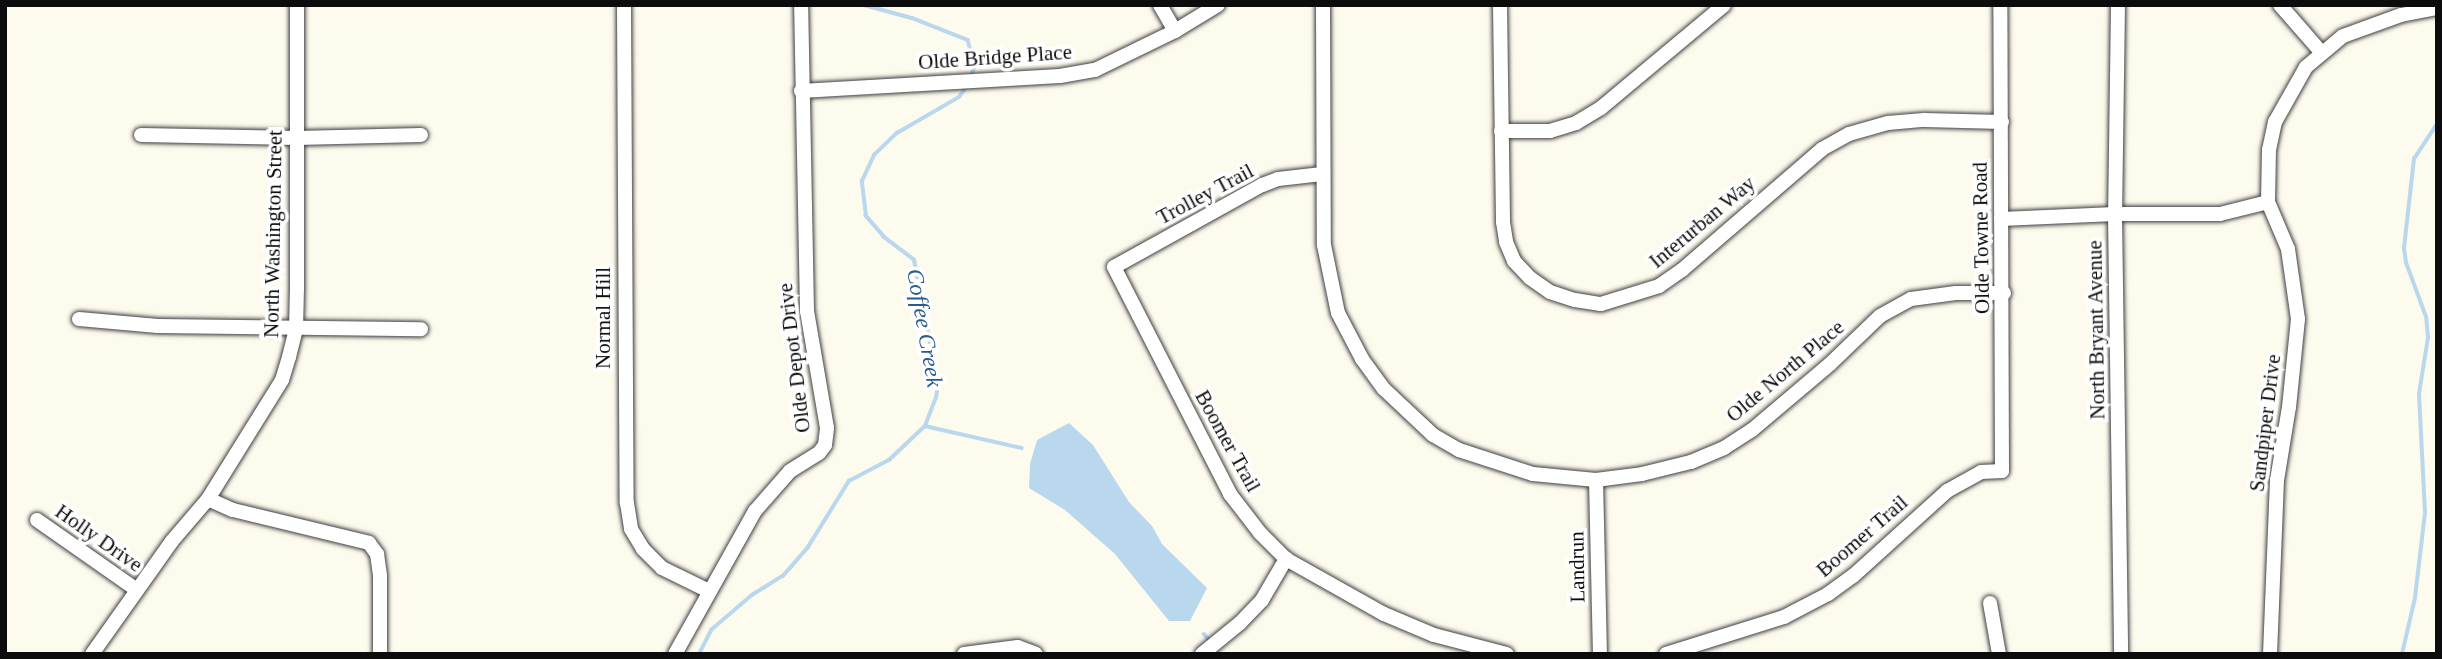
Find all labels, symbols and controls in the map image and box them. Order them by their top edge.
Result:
street label: Olde Bridge Place [917,39,1073,75]
street label: North Washington Street [259,130,287,338]
street label: Trolley Trail [1152,158,1258,230]
street label: Olde Towne Road [1967,162,1995,314]
street label: Interurban Way [1644,170,1760,274]
street label: North Bryant Avenue [2082,240,2110,420]
street label: Normal Hill [590,267,616,369]
water label: Coffee Creek [900,267,948,389]
street label: Olde Depot Drive [772,282,816,434]
street label: Olde North Place [1721,314,1849,428]
street label: Sandpiper Drive [2244,353,2286,493]
street label: Boomer Trail [1190,385,1266,497]
street label: Boomer Trail [1811,489,1913,583]
street label: Holly Drive [50,499,148,577]
street label: Landrun [1564,531,1590,603]

